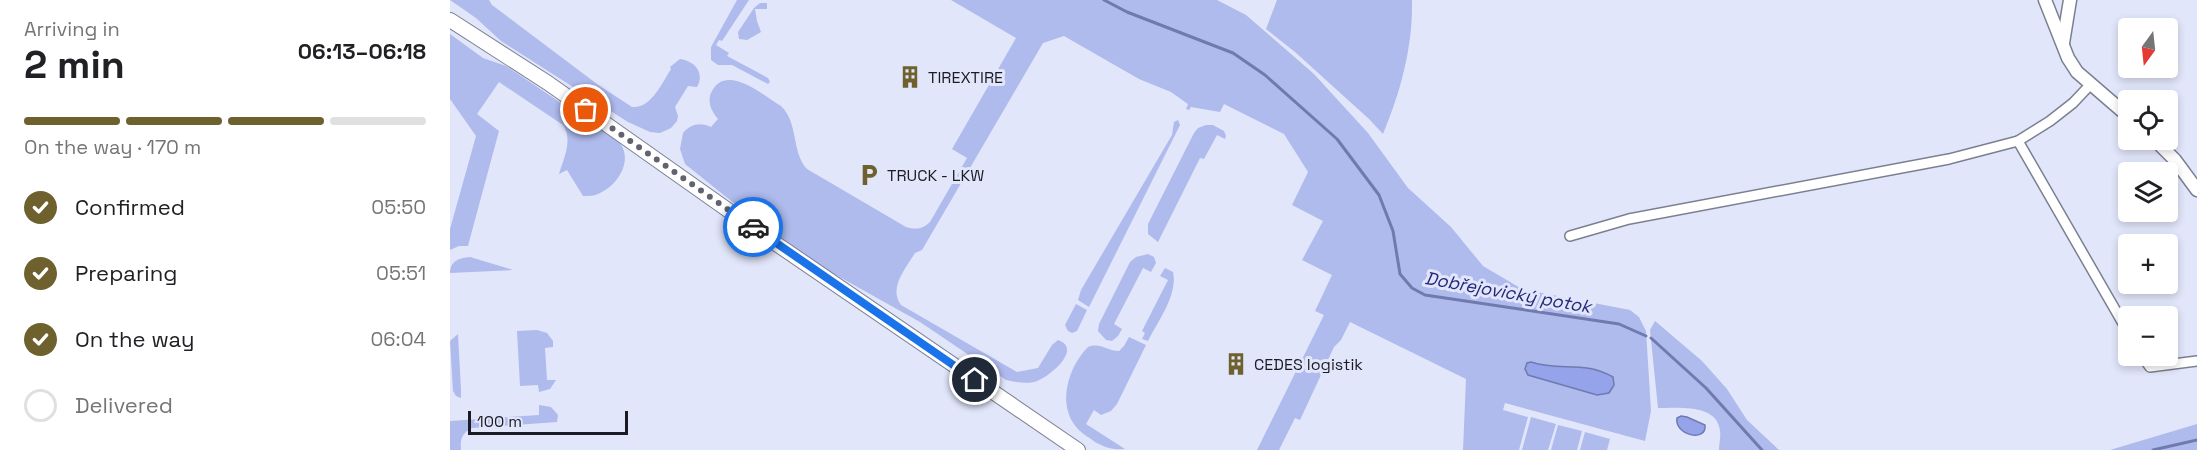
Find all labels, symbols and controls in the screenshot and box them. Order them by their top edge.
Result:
text: Arriving in [24,16,120,42]
north arrow [2118,18,2178,78]
map controls [2118,18,2178,366]
text: 06:13–06:18 [298,37,426,65]
text: 2 min [24,40,125,89]
building icon: TIREXTIRE [897,64,923,90]
place label: TIREXTIRE [928,67,1003,88]
pin [560,84,611,135]
button: locate [2118,90,2178,150]
icon: bag [569,93,602,126]
text: On the way · 170 m [24,134,201,160]
parking icon: TRUCK - LKW [856,162,882,188]
button: layers [2118,162,2178,222]
place label: TRUCK - LKW [887,165,984,186]
icon: check [24,191,57,224]
text: Confirmed [75,193,185,221]
text: 05:50 [371,194,426,220]
courier [723,197,783,257]
icon: car [737,211,770,244]
button: + [2118,234,2178,294]
icon: check [24,257,57,290]
text: Preparing [75,259,177,287]
text: 05:51 [376,260,426,286]
water label: Dobřejovický potok [1423,266,1595,318]
button: − [2118,306,2178,366]
icon: check [24,323,57,356]
text: On the way [75,325,194,353]
text: 06:04 [371,326,426,352]
building icon: CEDES logistik [1223,351,1249,377]
pin [949,354,1000,405]
place label: CEDES logistik [1254,354,1363,375]
icon: home [958,363,991,396]
text: Delivered [75,391,173,419]
scale bar [468,408,628,436]
text: 100 m [477,411,522,432]

